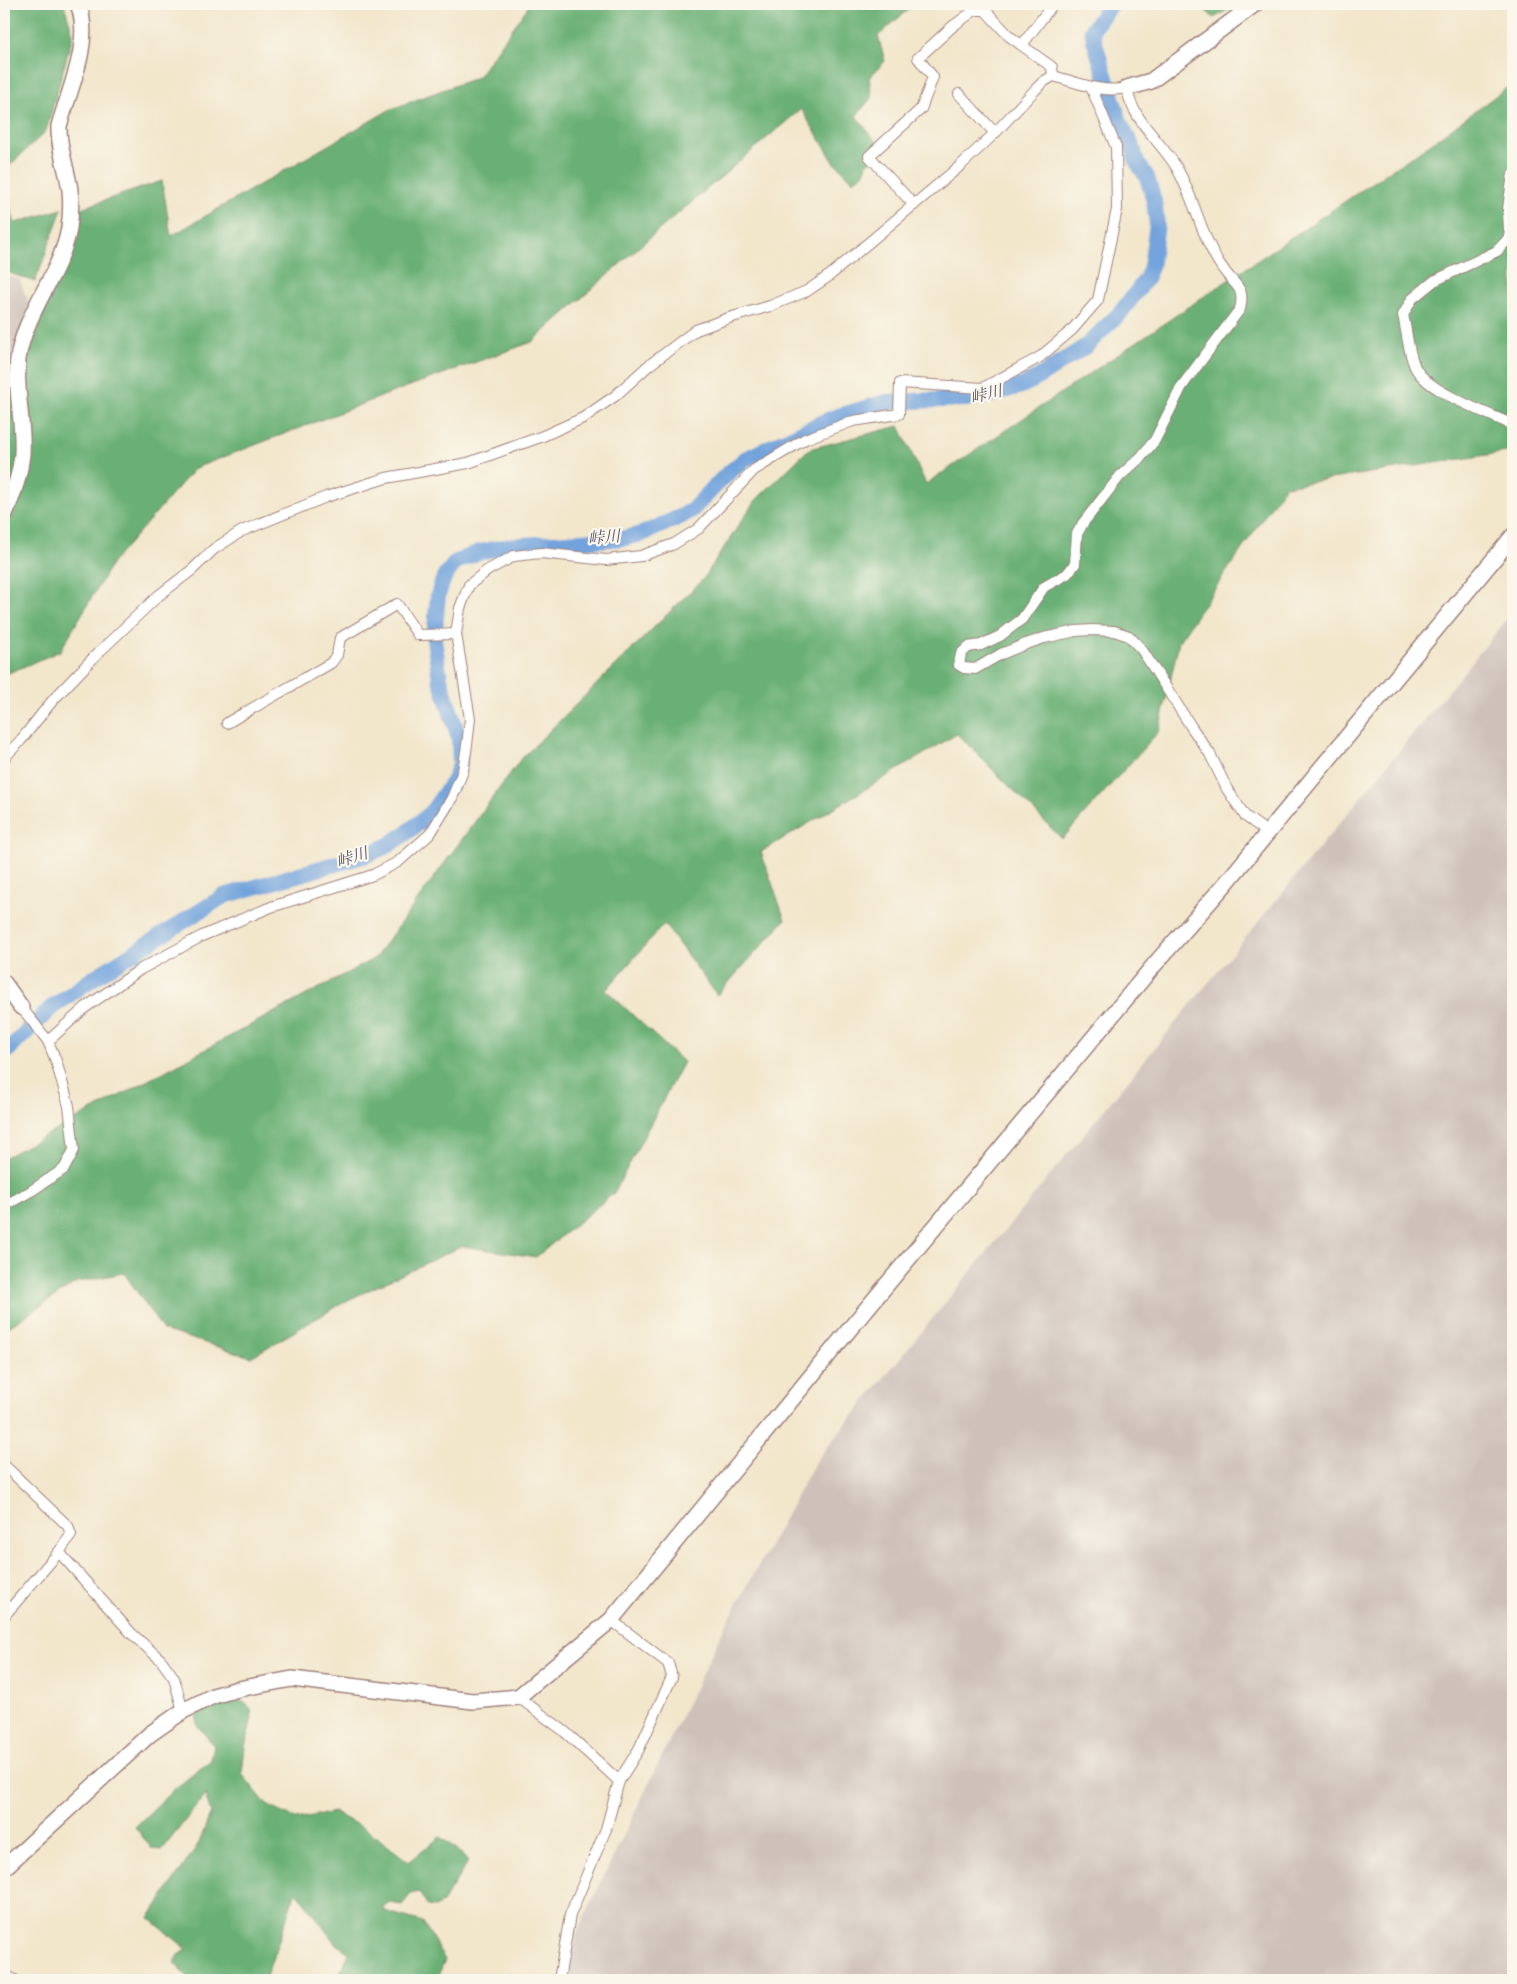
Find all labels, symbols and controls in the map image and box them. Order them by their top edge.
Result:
water label: 峠川 [968,381,1006,407]
water label: 峠川 [587,526,623,548]
water label: 峠川 [334,843,372,871]

